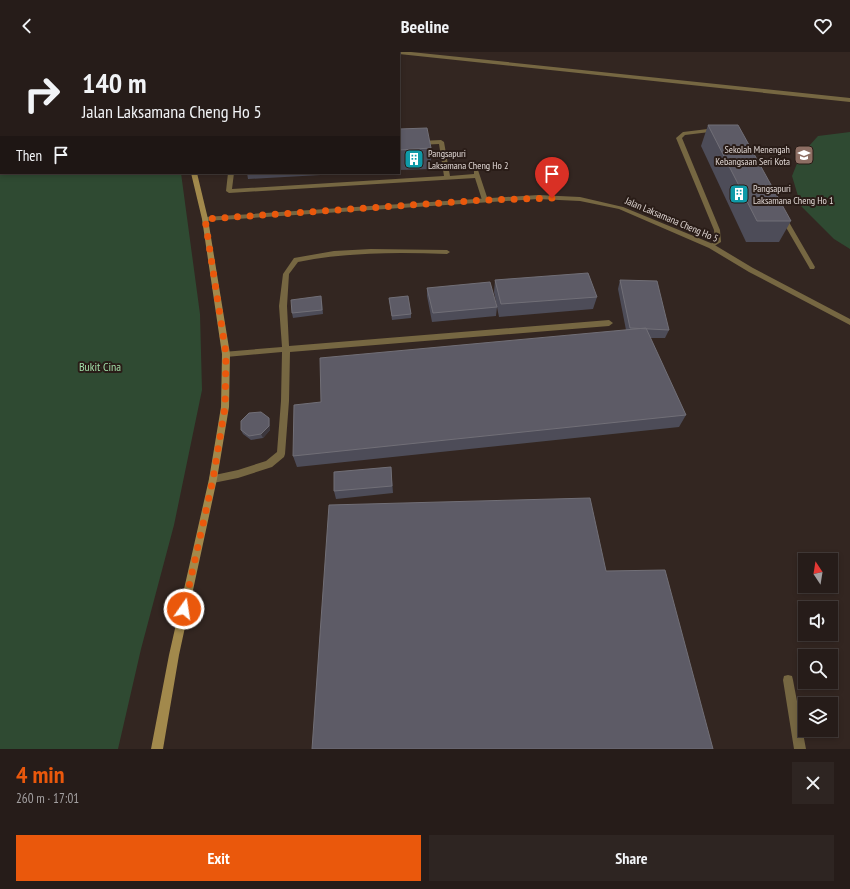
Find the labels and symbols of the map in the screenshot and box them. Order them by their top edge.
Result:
place label: Sekolah Menengah Kebangsaan Seri Kota [715,143,790,168]
school or university icon: Sekolah Menengah Kebangsaan Seri Kota [793,144,815,166]
place label: Pangsapuri Laksamana Cheng Ho 2 [428,147,509,172]
building icon: Pangsapuri Laksamana Cheng Ho 2 [403,148,425,170]
pin [535,157,569,198]
place label: Pangsapuri Laksamana Cheng Ho 1 [753,182,834,207]
building icon: Pangsapuri Laksamana Cheng Ho 1 [728,183,750,205]
street label: Jalan Laksamana Cheng Ho 5 [622,194,720,245]
park label: Bukit Cina [79,359,121,374]
north arrow [798,553,838,593]
position arrow [163,588,205,630]

